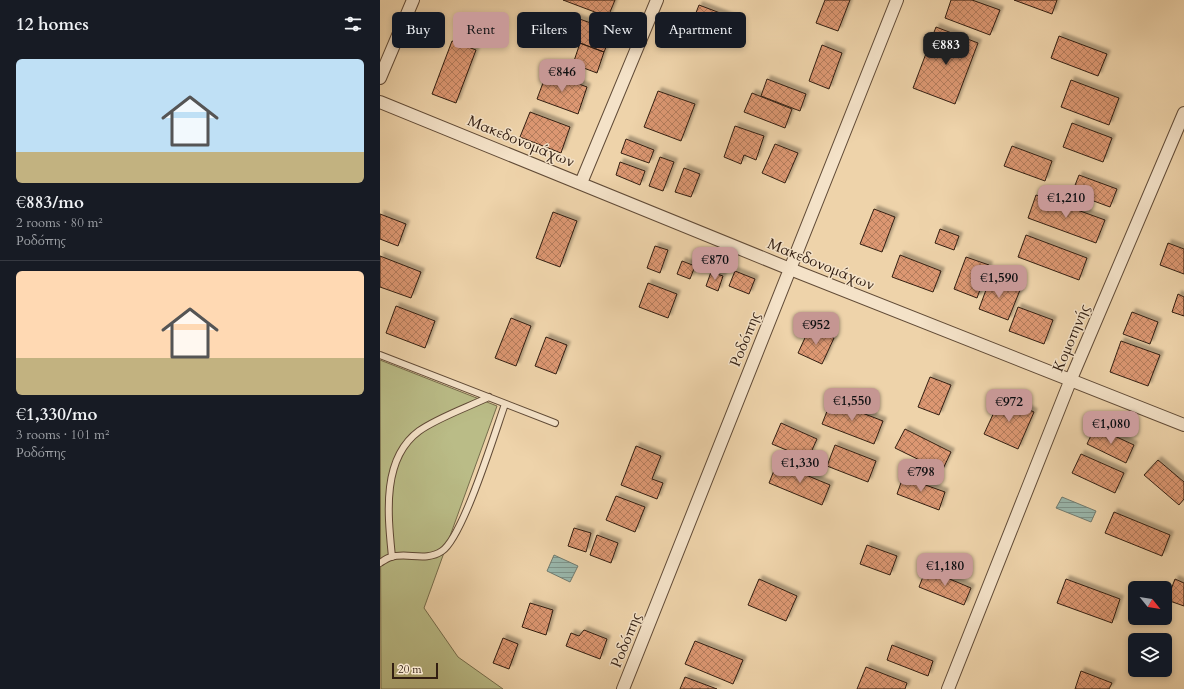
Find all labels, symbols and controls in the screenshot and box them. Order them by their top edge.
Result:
chip: Buy [392,12,445,48]
chip: Rent [453,12,509,48]
chip: Filters [517,12,581,48]
chip: New [589,12,647,48]
chip: Apartment [655,12,746,48]
text: 12 homes [16,13,89,36]
icon: filters [342,13,364,35]
pin: €883 [922,32,970,66]
text: €883 [932,36,960,54]
pin: €846 [538,59,586,93]
text: €846 [548,63,576,81]
icon: home [154,85,226,157]
street label: Μακεδονομάχων [465,110,577,172]
pin: €1,210 [1033,185,1099,219]
text: €1,210 [1047,189,1085,207]
text: €883/mo [16,191,84,214]
text: 2 rooms · 80 m² [16,214,103,232]
text: Ροδόπης [16,232,66,250]
street label: Μακεδονομάχων [765,233,877,295]
pin: €870 [691,247,739,281]
text: €870 [701,251,729,269]
pin: €1,590 [966,265,1032,299]
text: €1,590 [980,269,1018,287]
icon: home [154,297,226,369]
street label: Κομοτηνής [1048,300,1094,375]
street label: Ροδόπης [725,308,765,370]
pin: €952 [792,312,840,346]
text: €952 [802,316,830,334]
pin: €1,550 [819,388,885,422]
pin: €972 [985,389,1033,423]
text: €1,550 [833,392,871,410]
text: €972 [995,393,1023,411]
text: €1,330/mo [16,403,98,426]
pin: €1,080 [1078,411,1144,445]
text: €1,080 [1092,415,1130,433]
text: 3 rooms · 101 m² [16,426,109,444]
text: Ροδόπης [16,444,66,462]
pin: €1,330 [767,450,833,484]
text: €1,330 [781,454,819,472]
pin: €798 [897,459,945,493]
text: €798 [907,463,935,481]
pin: €1,180 [912,553,978,587]
text: €1,180 [926,557,964,575]
north arrow [1128,581,1172,625]
map controls [1128,581,1172,677]
street label: Ροδόπης [606,609,646,671]
button: layers [1128,633,1172,677]
scale bar [392,661,438,680]
text: 20 m [398,662,422,677]

